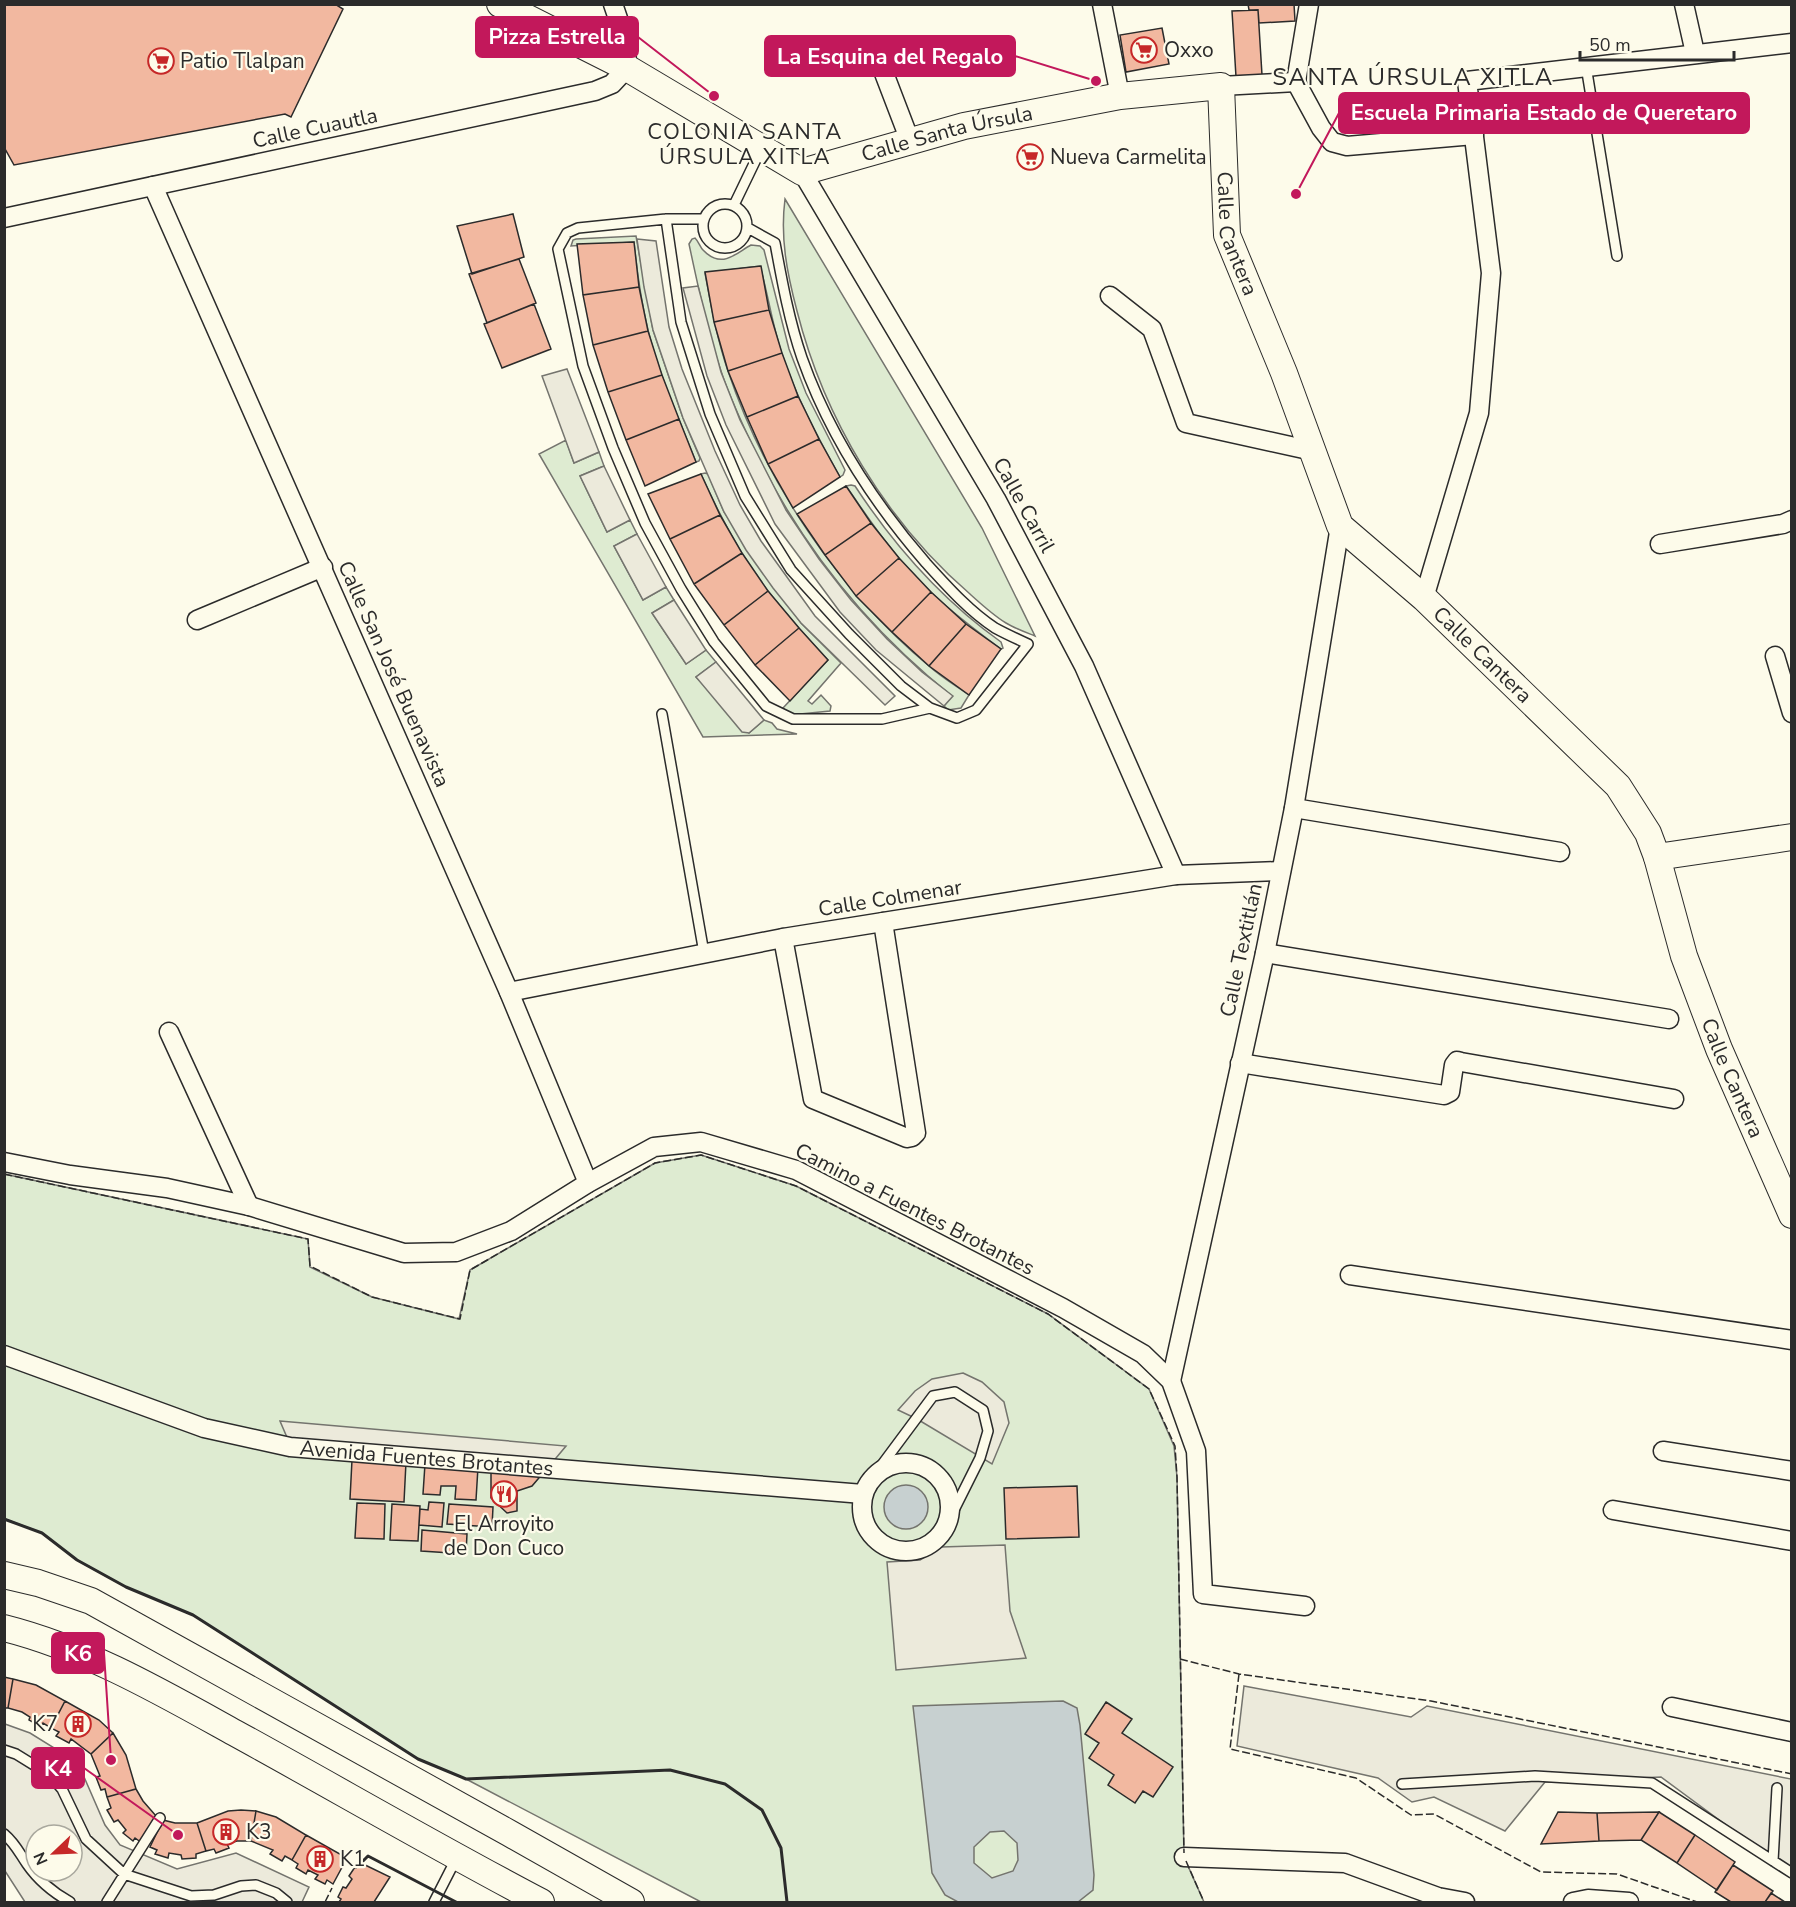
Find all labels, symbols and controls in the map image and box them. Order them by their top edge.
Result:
callout: Pizza Estrella [476,17,638,57]
text: Pizza Estrella [488,22,626,52]
scale bar [1580,24,1734,62]
text: 50 m [1589,33,1631,57]
supermarket icon: Oxxo [1129,35,1159,65]
callout: La Esquina del Regalo [765,36,1015,76]
place label: Oxxo [1164,36,1214,64]
text: La Esquina del Regalo [777,42,1003,72]
supermarket icon: Patio Tlalpan [146,46,176,76]
place label: Patio Tlalpan [180,47,305,75]
district label: SANTA ÚRSULA XITLA [1272,61,1554,93]
callout: Escuela Primaria Estado de Queretaro [1339,93,1749,133]
text: Escuela Primaria Estado de Queretaro [1351,98,1737,128]
street label: Calle Santa Úrsula [858,99,1035,168]
street label: Calle Cuautla [250,101,380,155]
district label: COLONIA SANTA ÚRSULA XITLA [647,117,843,172]
supermarket icon: Nueva Carmelita [1015,142,1045,172]
place label: Nueva Carmelita [1050,143,1207,171]
street label: Calle Cantera [1210,171,1264,300]
street label: Calle Carril [986,452,1062,558]
street label: Calle San José Buenavista [331,557,457,791]
street label: Calle Cantera [1427,600,1538,709]
street label: Calle Colmenar [816,873,964,923]
street label: Calle Textitlán [1213,881,1269,1019]
street label: Calle Cantera [1695,1014,1770,1142]
street label: Camino a Fuentes Brotantes [790,1136,1040,1282]
street label: Avenida Fuentes Brotantes [299,1434,555,1483]
restaurant icon: El Arroyito de Don Cuco [489,1479,519,1509]
place label: El Arroyito de Don Cuco [444,1510,564,1562]
callout: K6 [52,1633,104,1673]
text: K6 [64,1639,92,1669]
building icon: K7 [63,1709,93,1739]
place label: K7 [32,1710,58,1738]
callout: K4 [32,1748,84,1788]
text: K4 [44,1754,72,1784]
building icon: K3 [211,1817,241,1847]
place label: K3 [246,1818,272,1846]
north arrow [24,1823,84,1883]
building icon: K1 [305,1844,335,1874]
place label: K1 [340,1845,366,1873]
text: N [29,1849,54,1868]

